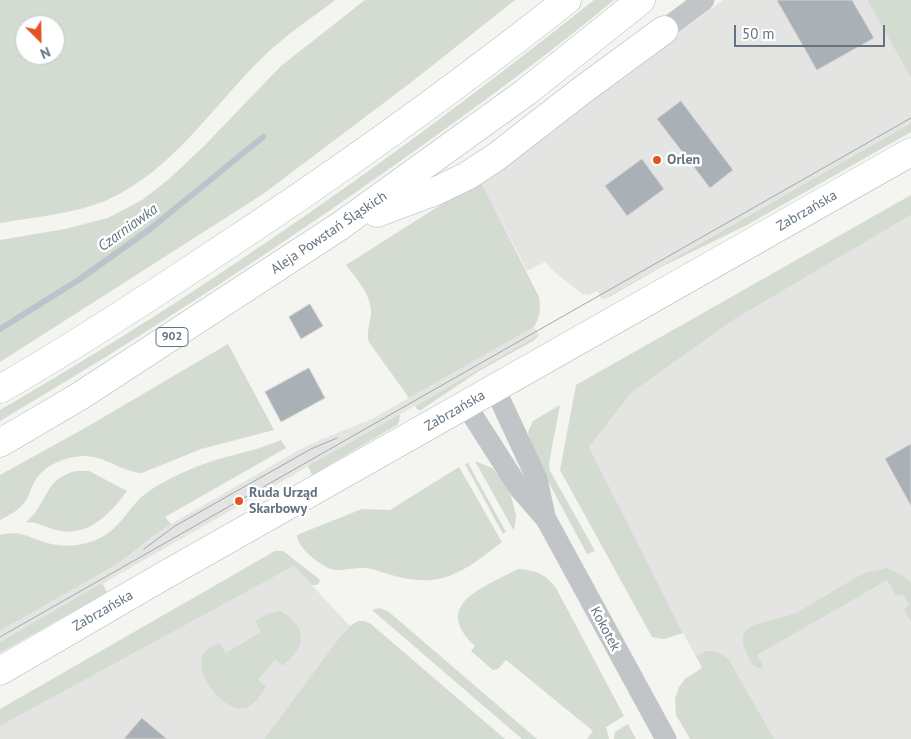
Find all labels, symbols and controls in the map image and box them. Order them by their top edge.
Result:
north arrow [15,15,65,65]
scale bar [736,15,887,47]
text: 50 m [742,24,775,43]
text: N [38,43,53,63]
place label: Orlen [667,152,700,168]
marker: Orlen [651,154,663,166]
street label: Zabrzańska [774,187,840,235]
street label: Aleja Powstań Śląskich [268,188,390,278]
water label: Czarniawka [95,200,161,256]
road number: 902 [156,328,188,347]
street label: Zabrzańska [422,387,488,435]
place label: Ruda Urząd Skarbowy [249,485,318,518]
marker: Ruda Urząd Skarbowy [233,495,245,507]
street label: Zabrzańska [70,587,136,635]
street label: Kokotek [586,604,624,654]

